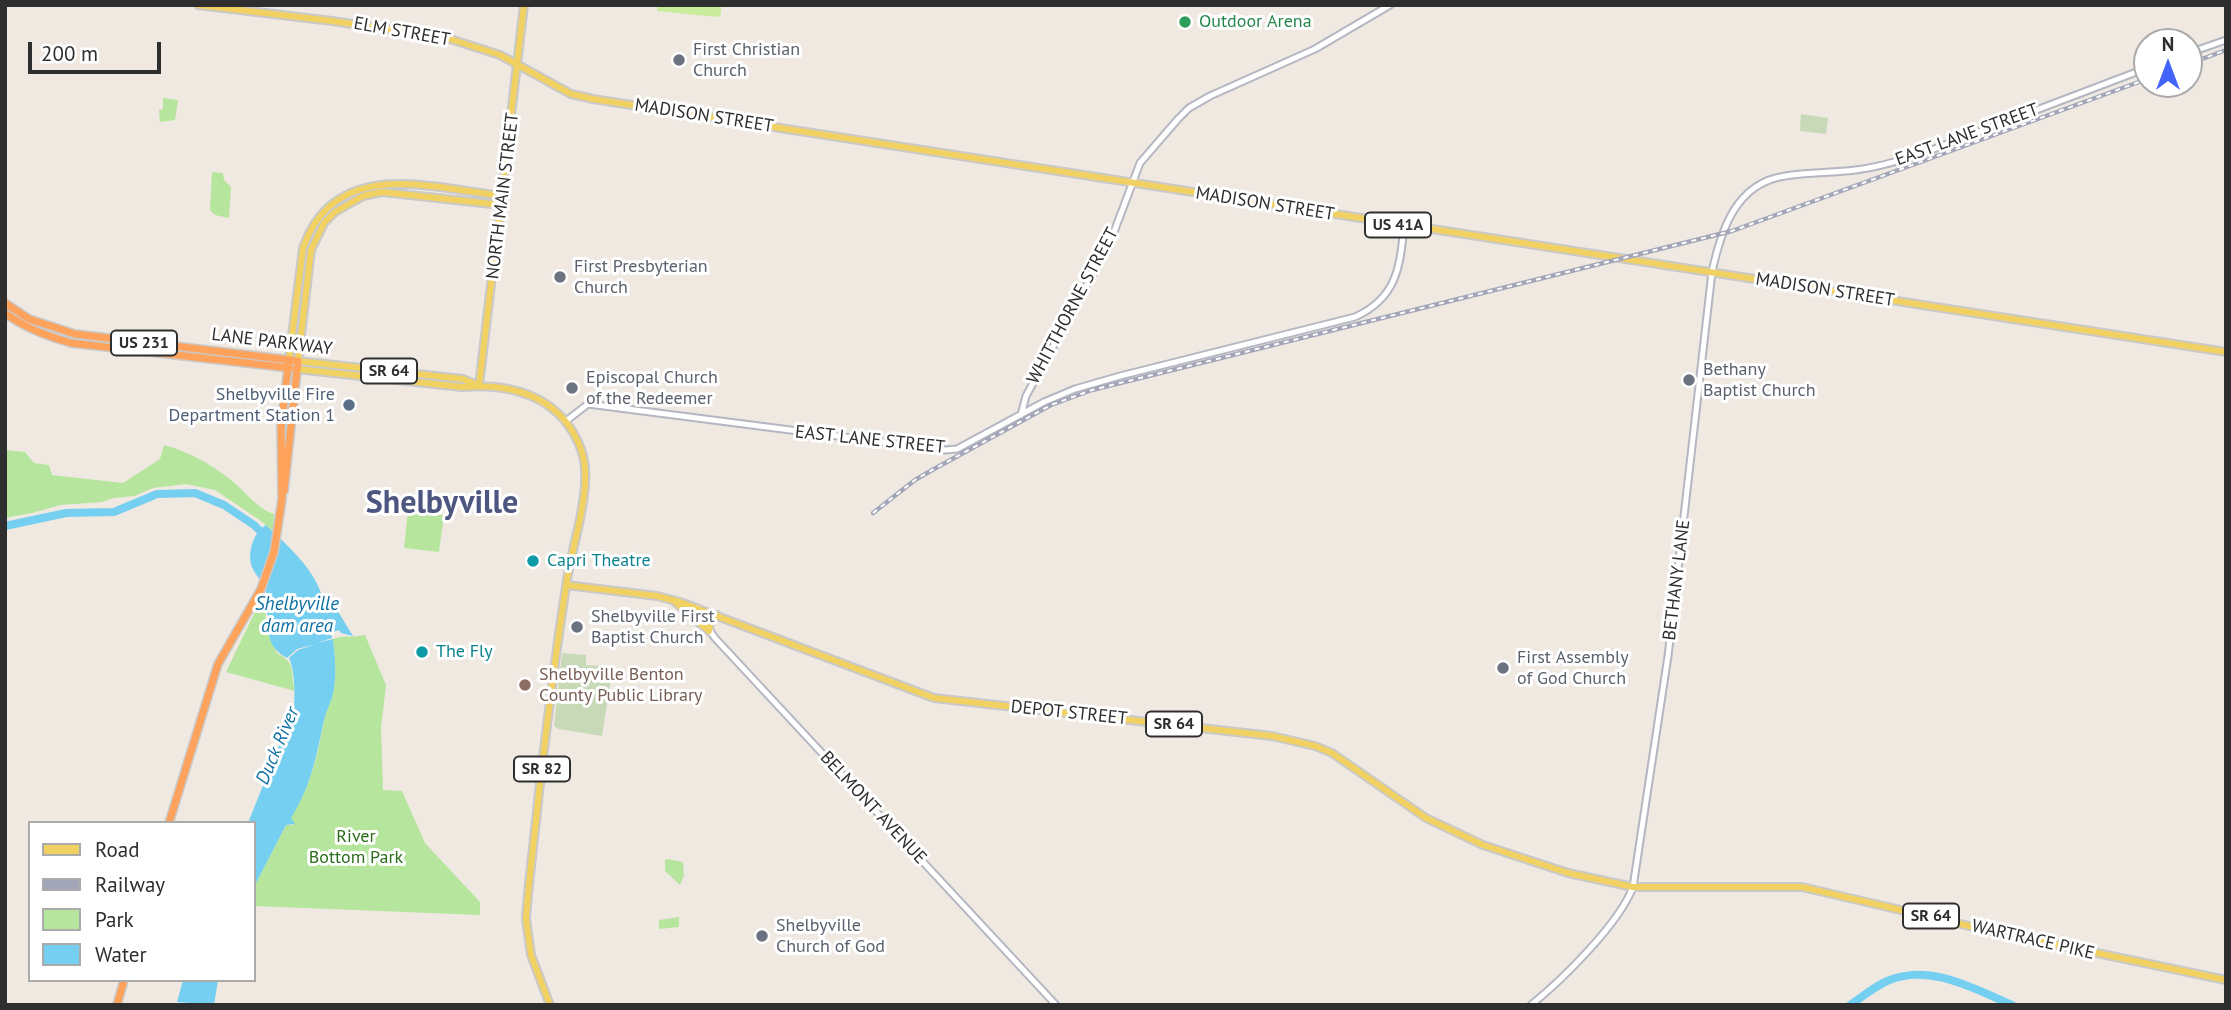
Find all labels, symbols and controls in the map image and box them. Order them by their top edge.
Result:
place label: Outdoor Arena [1199,11,1312,33]
street label: ELM STREET [352,13,452,51]
marker: Outdoor Arena [1177,14,1193,30]
scale bar [32,28,164,72]
north arrow [2133,28,2203,98]
text: N [2162,32,2174,56]
place label: First Christian Church [693,39,800,82]
text: 200 m [41,40,98,67]
marker: First Christian Church [671,52,687,68]
street label: MADISON STREET [633,94,775,138]
street label: EAST LANE STREET [1893,99,2041,171]
street label: NORTH MAIN STREET [482,112,524,280]
street label: MADISON STREET [1194,182,1336,226]
road number: US 41A [1365,213,1431,238]
street label: WHITTHORNE STREET [1023,224,1123,388]
place label: First Presbyterian Church [574,256,708,298]
street label: MADISON STREET [1754,268,1896,312]
marker: First Presbyterian Church [552,269,568,285]
street label: LANE PARKWAY [210,324,334,360]
road number: US 231 [111,330,177,356]
road number: SR 64 [361,358,417,384]
place label: Bethany Baptist Church [1703,359,1815,402]
place label: Episcopal Church of the Redeemer [586,367,718,410]
marker: Bethany Baptist Church [1681,372,1697,388]
marker: Episcopal Church of the Redeemer [564,380,580,396]
place label: Shelbyville Fire Department Station 1 [169,384,335,426]
marker: Shelbyville Fire Department Station 1 [341,397,357,413]
street label: EAST LANE STREET [794,421,946,459]
district label: Shelbyville [366,485,518,523]
street label: BETHANY LANE [1659,518,1695,642]
place label: Capri Theatre [547,550,651,572]
marker: Capri Theatre [525,553,541,569]
water label: Shelbyville dam area [255,594,339,638]
place label: Shelbyville First Baptist Church [591,606,715,648]
marker: Shelbyville First Baptist Church [569,619,585,635]
place label: The Fly [436,641,493,663]
marker: The Fly [414,644,430,660]
place label: First Assembly of God Church [1517,647,1629,690]
marker: First Assembly of God Church [1495,660,1511,676]
place label: Shelbyville Benton County Public Library [539,664,702,706]
marker: Shelbyville Benton County Public Library [517,677,533,693]
street label: DEPOT STREET [1010,696,1128,730]
water label: Duck River [252,704,304,788]
road number: SR 64 [1146,712,1202,736]
street label: BELMONT AVENUE [815,747,931,869]
road number: SR 82 [514,756,570,782]
legend [28,821,256,982]
park label: River Bottom Park [309,826,403,868]
text: Road [95,836,139,863]
text: Railway [95,871,165,898]
road number: SR 64 [1903,904,1959,928]
text: Park [95,906,134,933]
place label: Shelbyville Church of God [776,915,885,958]
street label: WARTRACE PIKE [1969,915,2097,965]
marker: Shelbyville Church of God [754,928,770,944]
text: Water [95,941,147,968]

